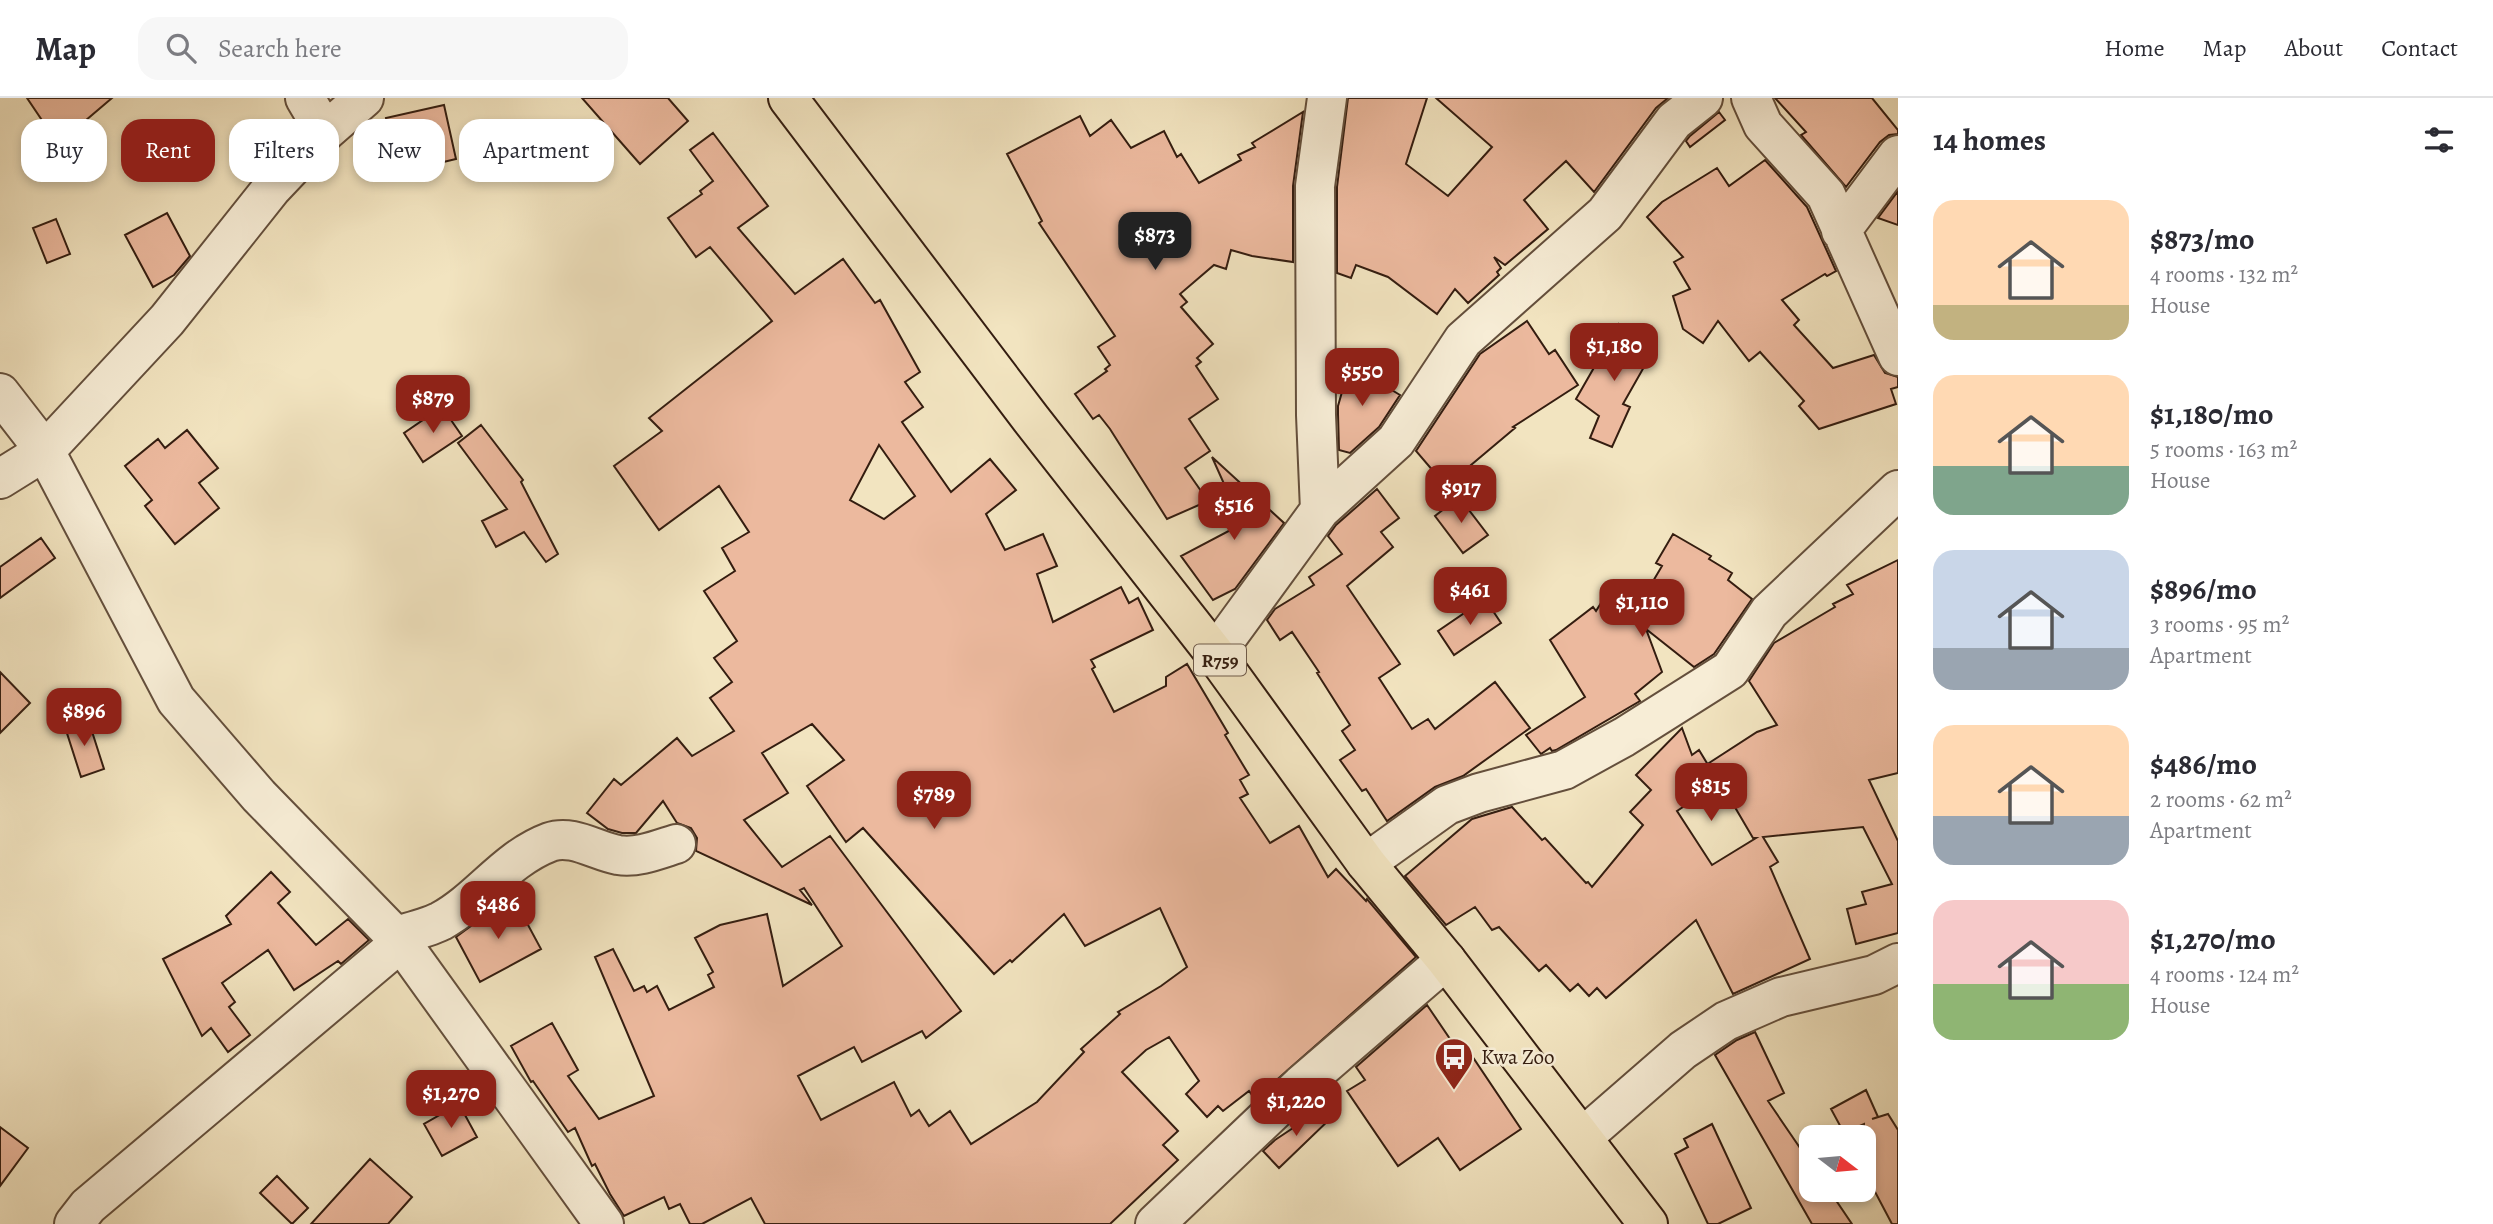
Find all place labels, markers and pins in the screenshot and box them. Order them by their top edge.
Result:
pin: $873 [1114,212,1196,272]
pin: $1,180 [1557,324,1671,383]
pin: $550 [1321,348,1403,408]
pin: $879 [392,376,474,435]
pin: $917 [1420,466,1502,525]
pin: $516 [1193,482,1275,542]
pin: $461 [1429,568,1511,627]
pin: $1,110 [1585,580,1699,639]
pin: $896 [43,688,125,748]
pin: $815 [1670,764,1752,823]
pin: $789 [893,772,975,831]
pin: $486 [457,882,539,941]
bus stop icon: Kwa Zoo [1433,1036,1475,1091]
place label: Kwa Zoo [1481,1043,1554,1071]
pin: $1,270 [394,1070,508,1130]
pin: $1,220 [1239,1079,1353,1138]

